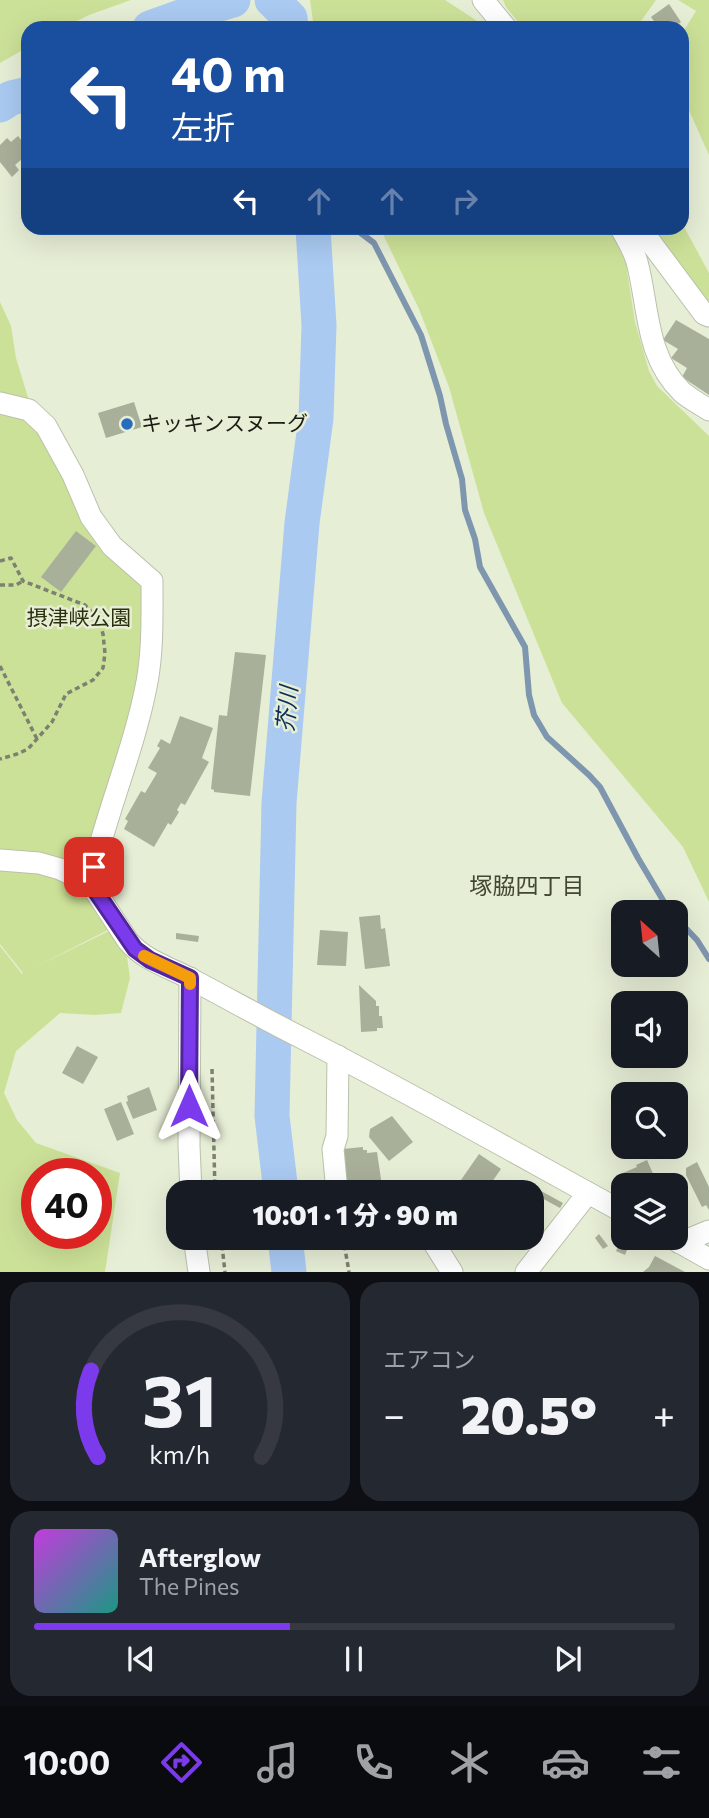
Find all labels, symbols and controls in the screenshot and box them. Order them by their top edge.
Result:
text: 40 m [171,42,286,102]
icon: left [56,49,147,140]
text: 左折 [171,106,235,146]
icon: left [227,182,265,220]
icon: ahead [300,182,338,220]
icon: ahead [373,182,411,220]
icon: right [446,182,484,220]
place label: キッキンスヌーグ [141,410,308,435]
marker: キッキンスヌーグ [119,416,135,432]
park label: 摂津峡公園 [27,604,132,629]
water label: 芥川 [270,682,302,733]
pin [64,837,124,897]
icon: arrive [75,848,113,886]
district label: 塚脇四丁目 [470,871,585,899]
north arrow [611,900,688,976]
map controls [611,900,688,1250]
button: sound [611,991,688,1068]
position arrow [152,1069,226,1143]
button: search [611,1082,688,1159]
speed limit sign: 40 [21,1158,112,1249]
button: layers [611,1173,688,1250]
text: 10:01 · 1 分 · 90 m [252,1199,458,1230]
text: エアコン [384,1345,476,1373]
text: 31 [142,1354,217,1443]
text: 20.5° [461,1381,597,1445]
text: − [384,1390,405,1437]
text: + [653,1390,675,1437]
text: km/h [149,1439,210,1469]
text: Afterglow [139,1541,261,1572]
text: The Pines [139,1572,240,1600]
icon: previous [122,1640,160,1678]
icon: pause [335,1640,373,1678]
icon: next [549,1640,587,1678]
icon: directions [157,1738,206,1787]
icon: music [253,1738,302,1787]
icon: phone [349,1738,398,1787]
icon: climate [445,1738,494,1787]
icon: car [541,1738,590,1787]
icon: filters [637,1738,686,1787]
text: 10:00 [23,1742,110,1782]

